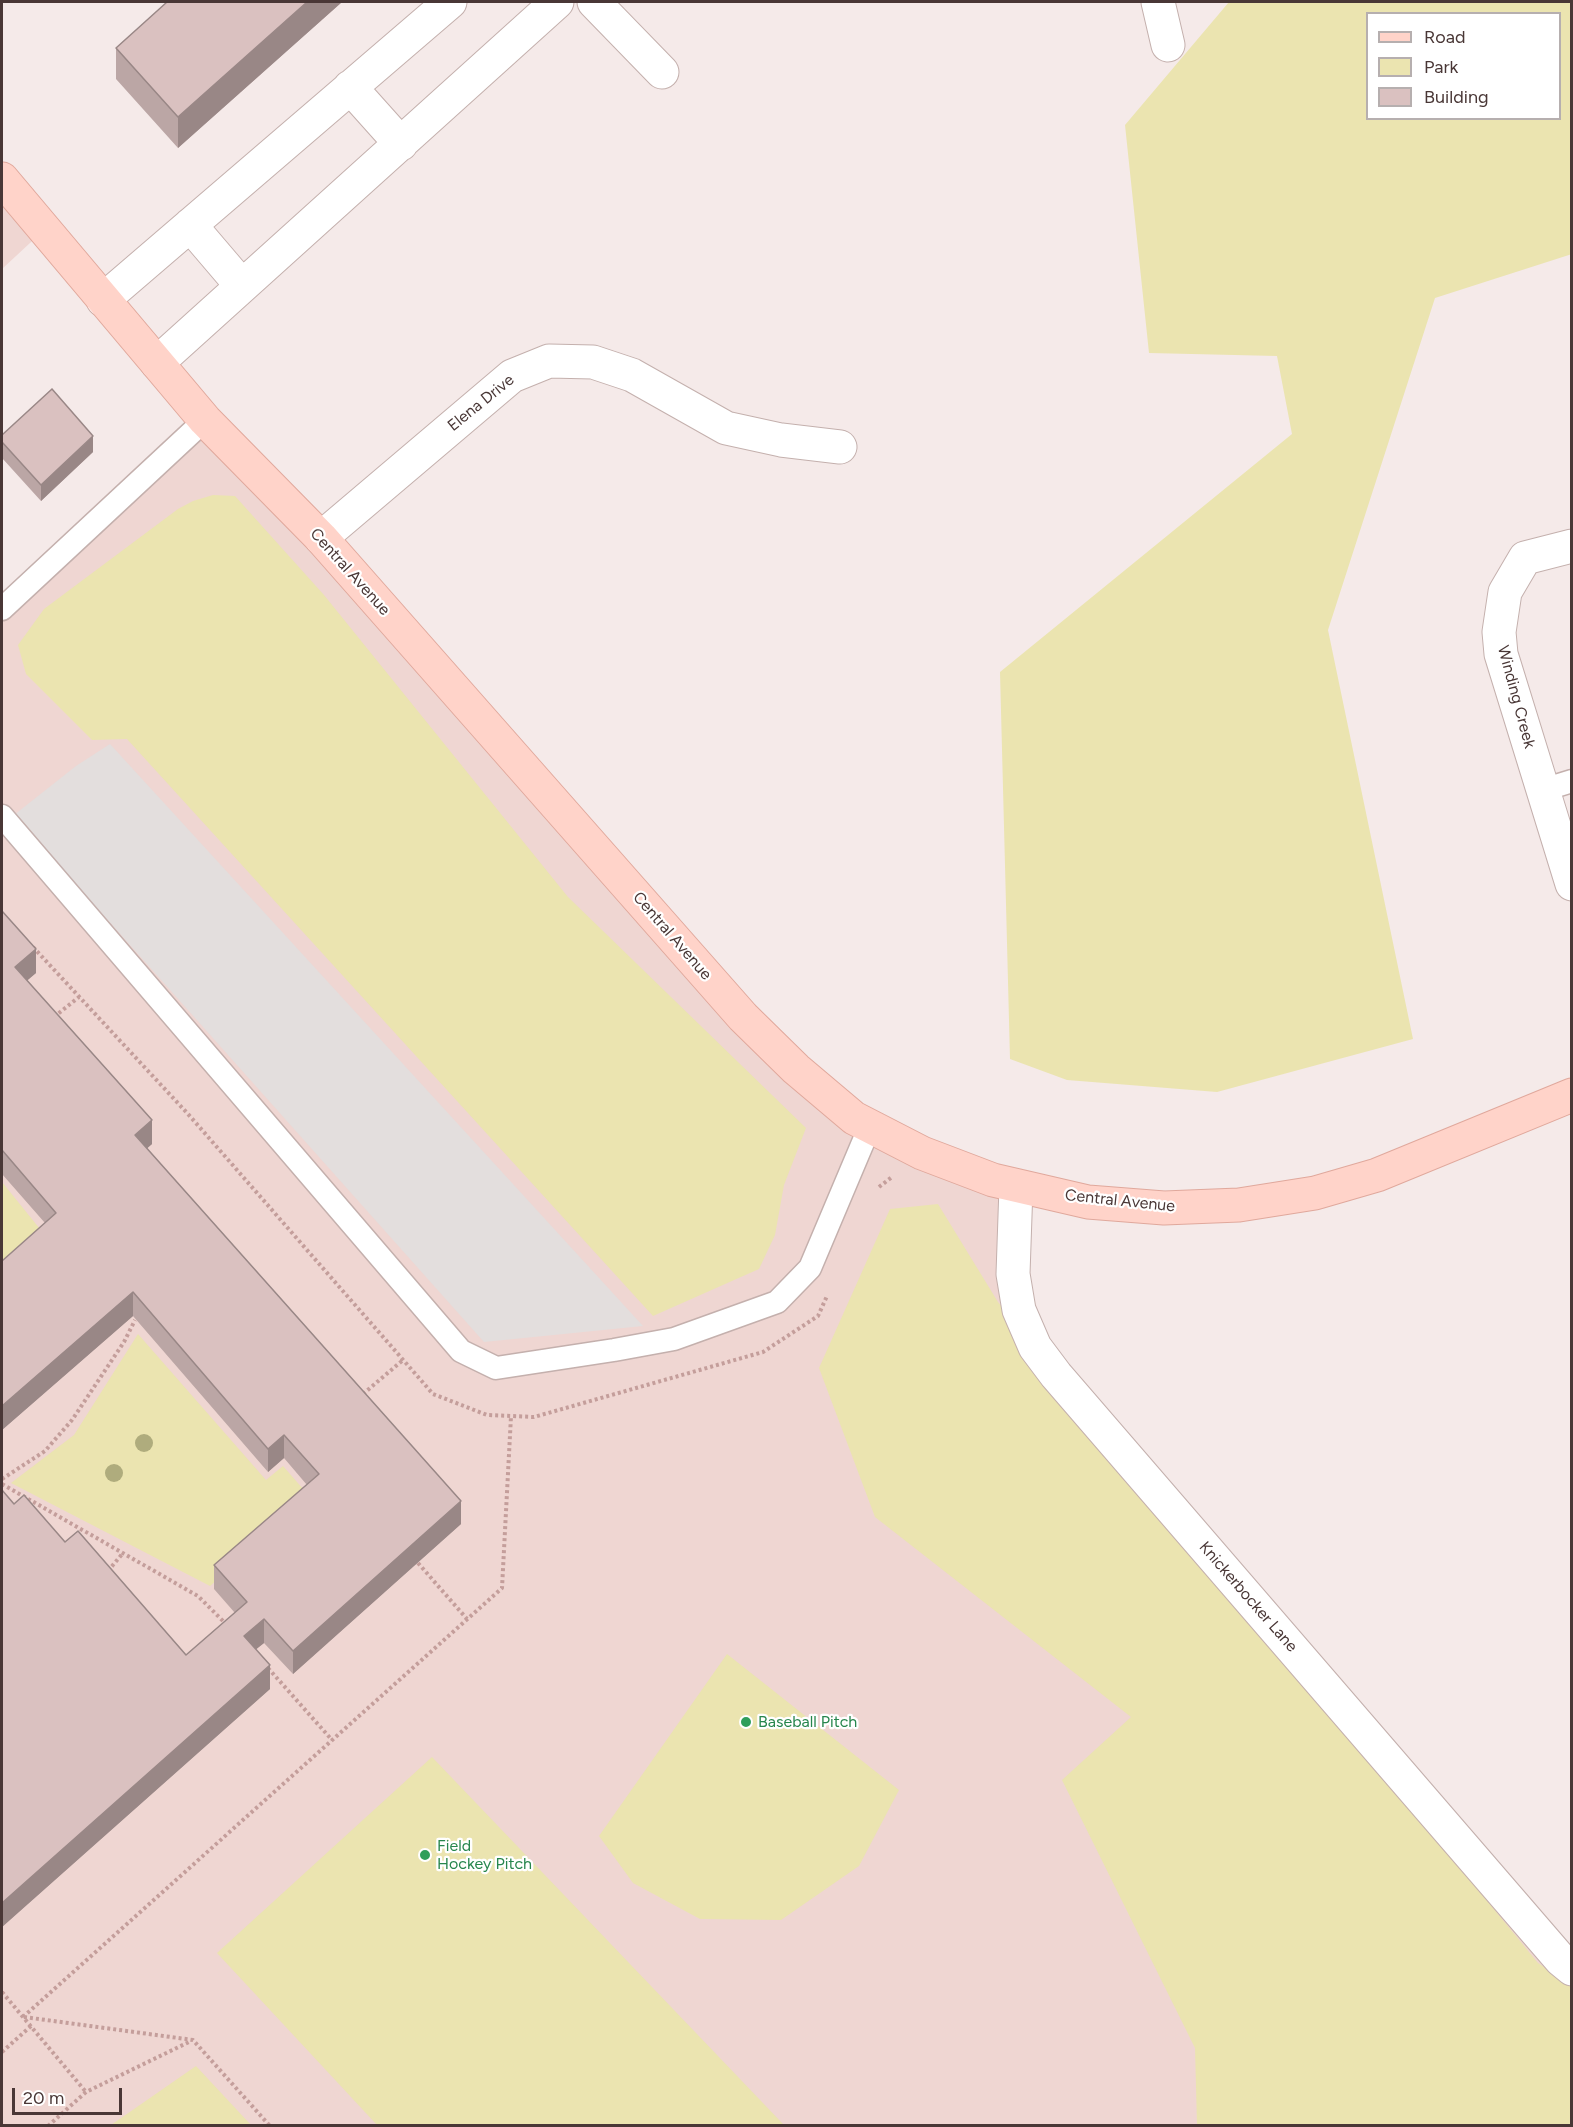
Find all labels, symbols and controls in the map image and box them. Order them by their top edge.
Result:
legend [1366,12,1561,120]
text: Road [1424,26,1465,48]
text: Park [1424,56,1458,78]
text: Building [1424,86,1489,108]
street label: Elena Drive [444,370,518,436]
street label: Central Avenue [306,525,394,619]
street label: Winding Creek [1493,644,1539,750]
street label: Central Avenue [629,888,715,984]
street label: Central Avenue [1064,1186,1176,1216]
street label: Knickerbocker Lane [1195,1538,1301,1656]
place label: Baseball Pitch [758,1712,857,1732]
marker: Baseball Pitch [739,1715,753,1729]
place label: Field Hockey Pitch [437,1836,532,1874]
marker: Field Hockey Pitch [418,1848,432,1862]
scale bar [15,2076,124,2114]
text: 20 m [23,2087,64,2109]

